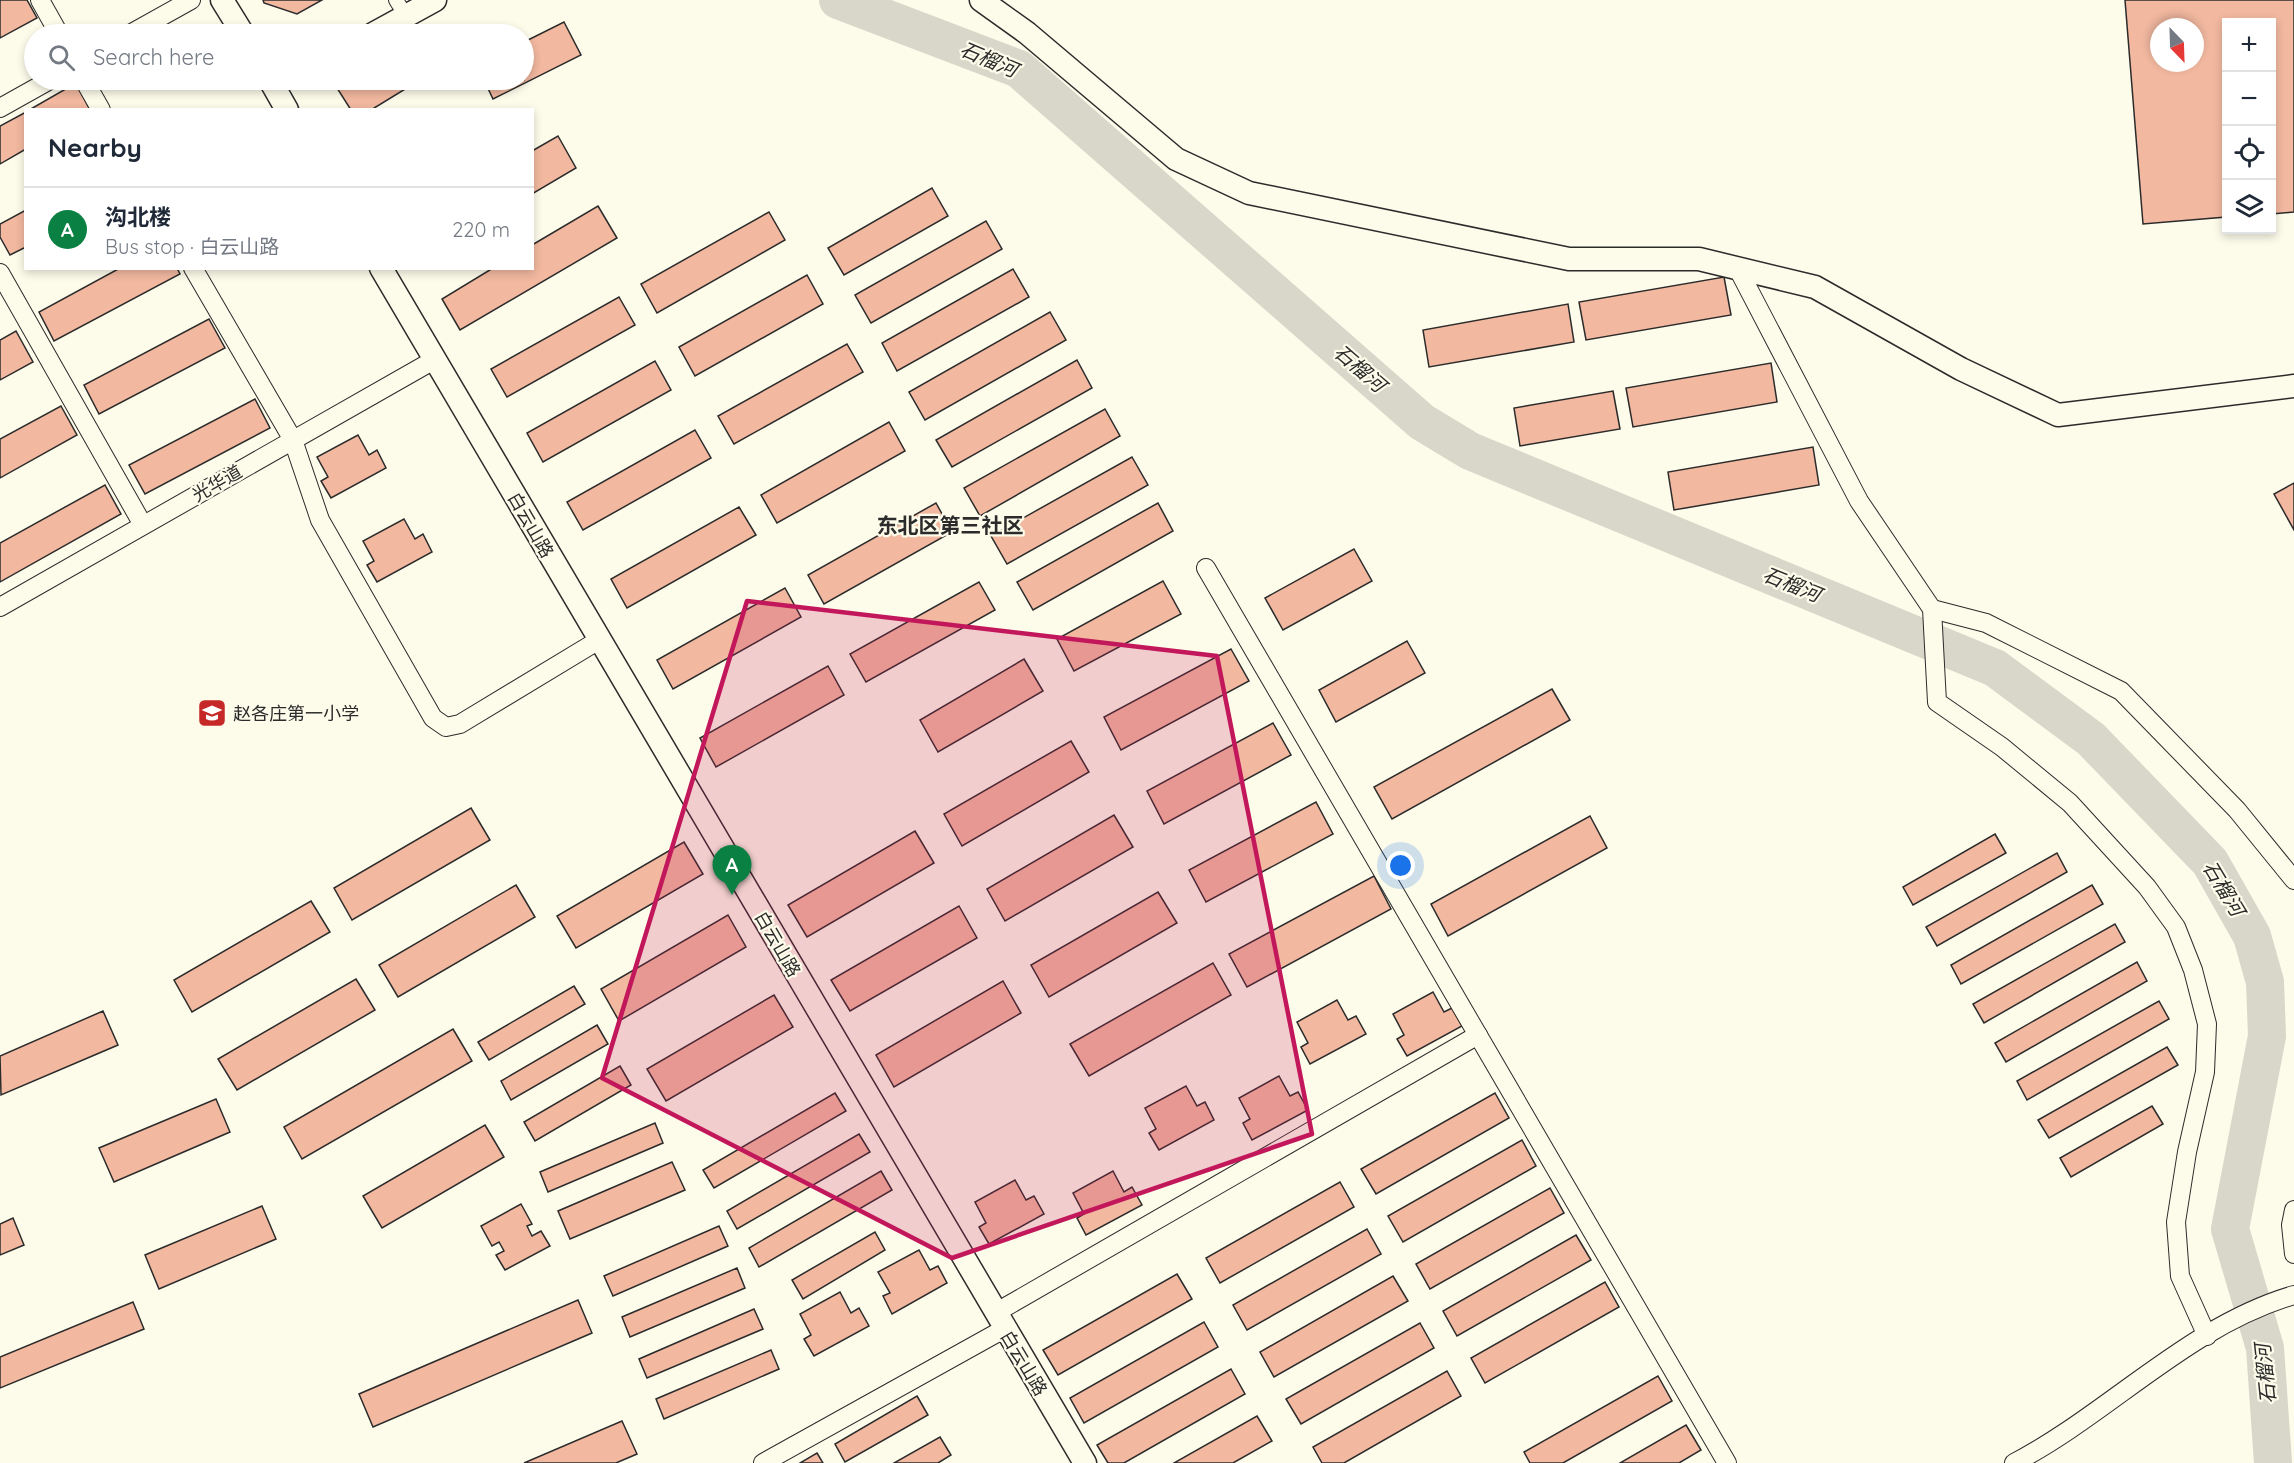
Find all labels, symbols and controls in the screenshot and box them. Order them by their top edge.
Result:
north arrow [2150,18,2204,72]
map controls [2222,18,2276,234]
button: + [2222,18,2276,72]
search box [24,24,534,90]
water label: 石榴河 [957,36,1025,84]
icon: search [45,41,78,74]
text: Search here [93,43,214,71]
button: − [2222,72,2276,126]
button: locate [2222,126,2276,180]
text: Nearby [48,131,142,164]
button: layers [2222,180,2276,234]
text: 沟北楼 [105,203,171,231]
text: A [61,217,74,242]
text: 220 m [452,217,510,242]
text: Bus stop · 白云山路 [105,234,279,259]
water label: 石榴河 [1329,339,1394,400]
street label: 光华道 [188,460,246,506]
street label: 白云山路 [503,488,559,562]
district label: 东北区第三社区 [877,512,1024,538]
water label: 石榴河 [1760,561,1828,608]
school or university icon: 赵各庄第一小学 [196,697,228,729]
place label: 赵各庄第一小学 [233,702,359,725]
pin: A [712,846,752,895]
your location [1386,851,1415,880]
water label: 石榴河 [2198,856,2252,924]
street label: 白云山路 [750,907,806,981]
street label: 白云山路 [996,1326,1052,1400]
water label: 石榴河 [2249,1339,2281,1405]

